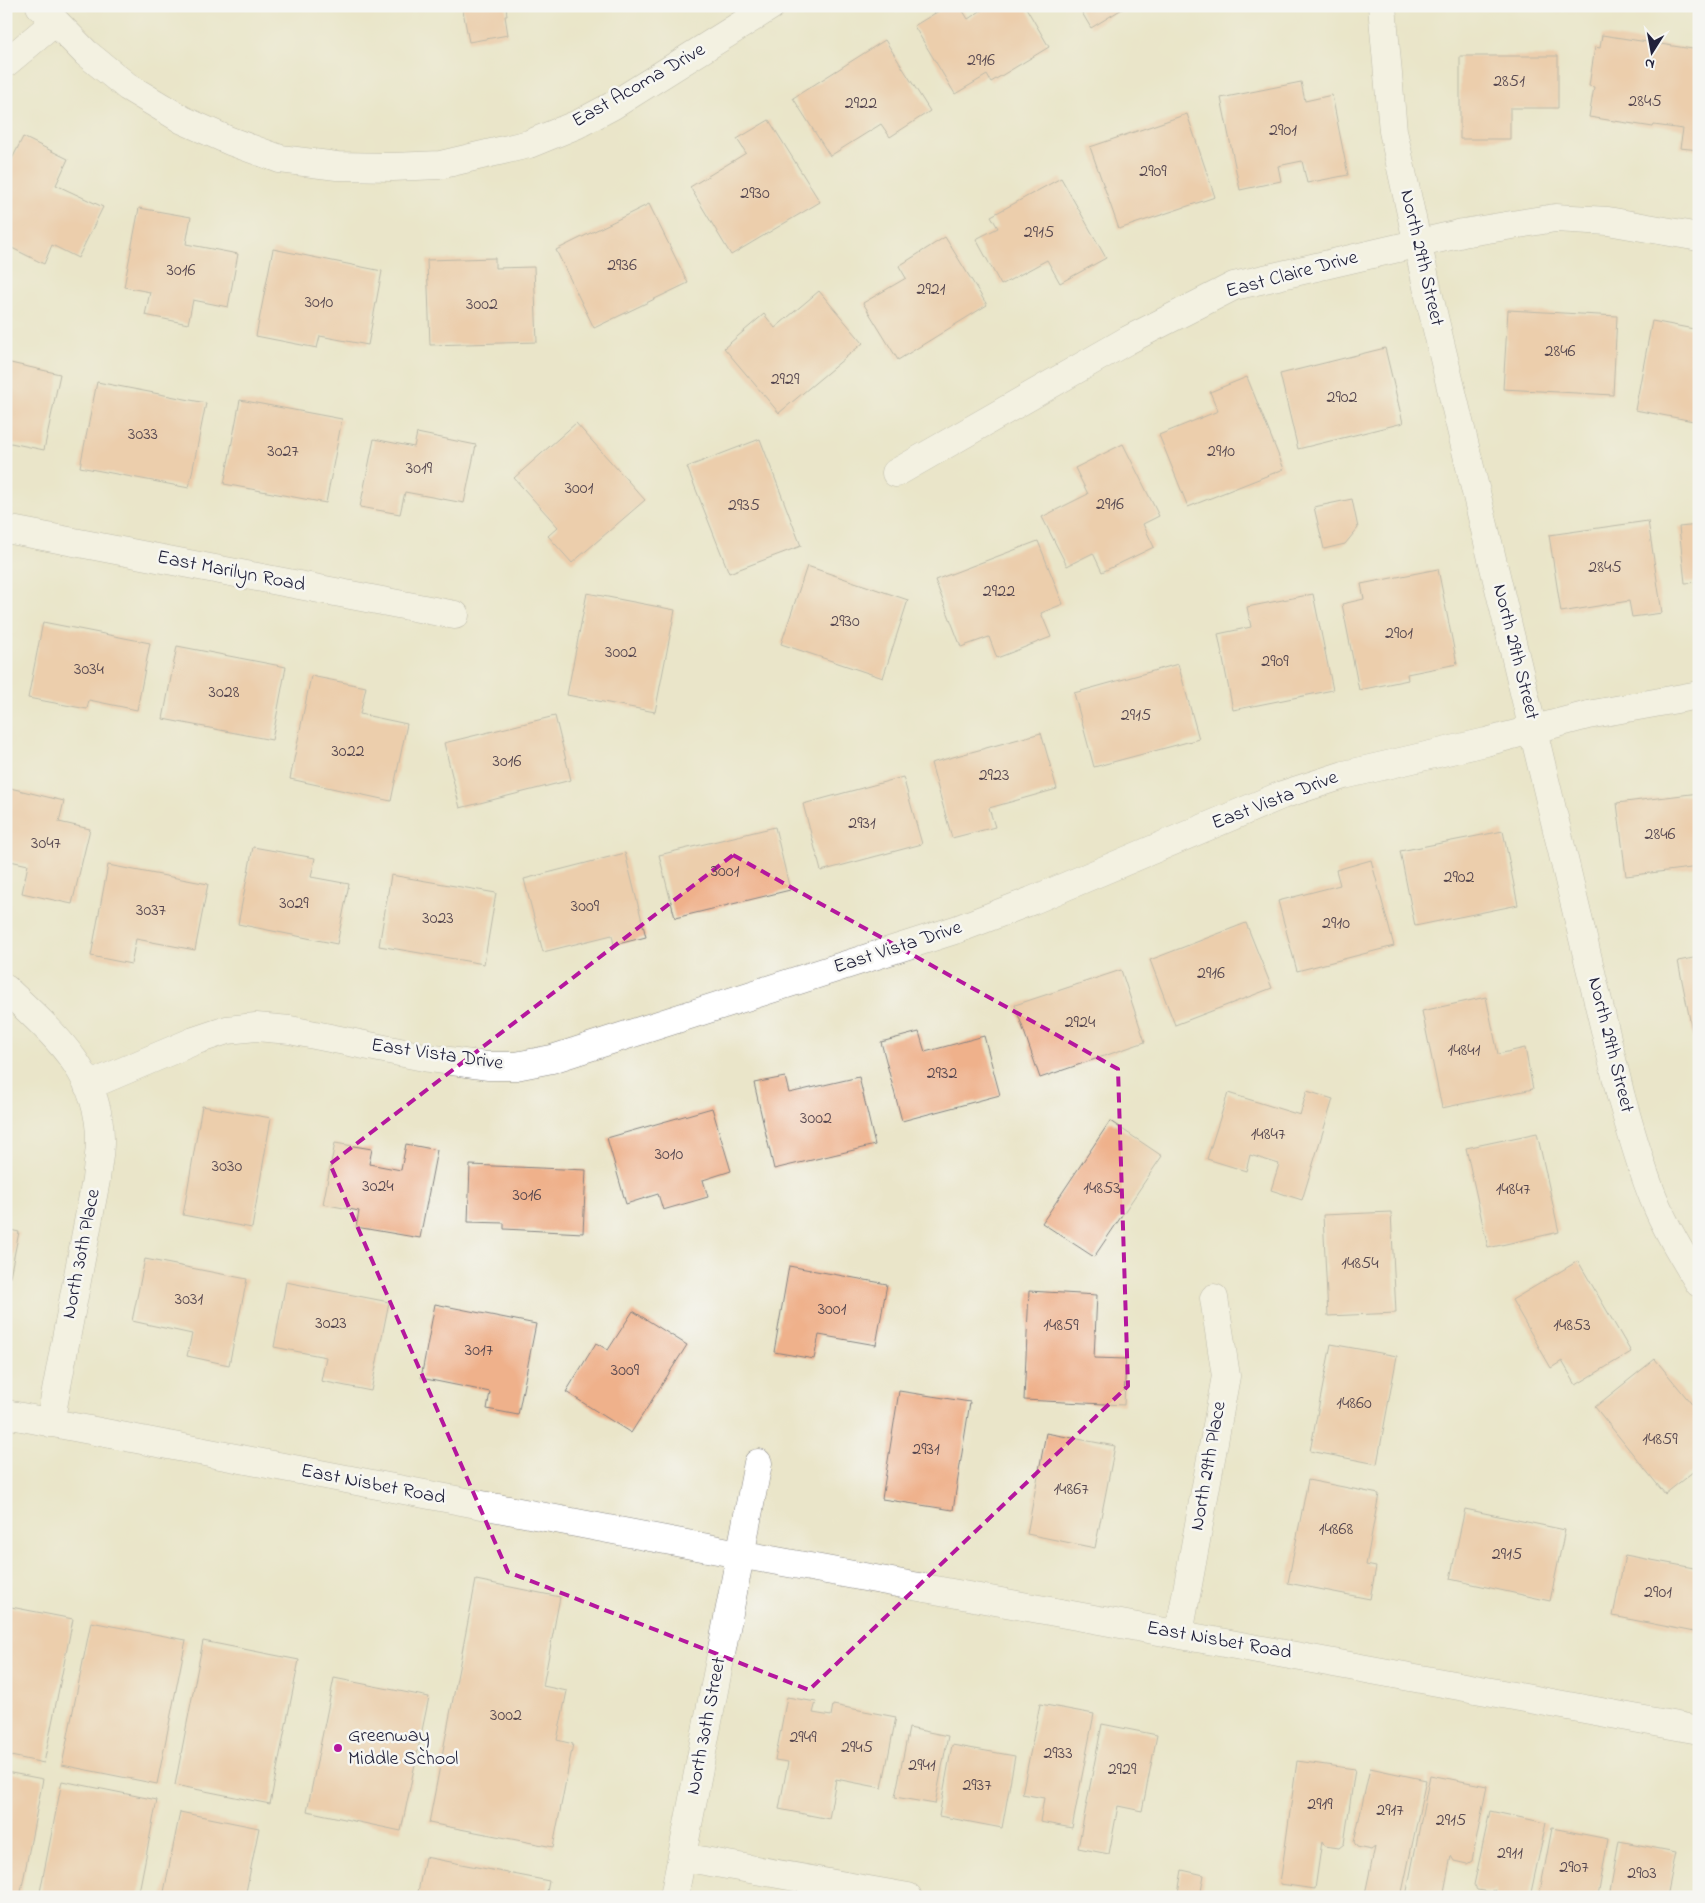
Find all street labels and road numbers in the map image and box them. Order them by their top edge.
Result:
street label: East Acoma Drive [567,36,711,136]
street label: North 29th Street [1391,187,1451,329]
street label: East Claire Drive [1223,243,1361,307]
street label: East Marilyn Road [154,543,308,601]
street label: North 29th Street [1484,581,1546,723]
street label: East Vista Drive [1208,764,1342,838]
street label: East Vista Drive [830,914,966,982]
street label: North 29th Street [1579,974,1641,1116]
street label: East Vista Drive [369,1031,505,1079]
street label: North 30th Place [55,1186,109,1321]
street label: North 29th Place [1183,1399,1235,1533]
street label: East Nisbet Road [298,1457,448,1513]
street label: East Nisbet Road [1144,1614,1294,1668]
street label: North 30th Street [679,1654,735,1797]

